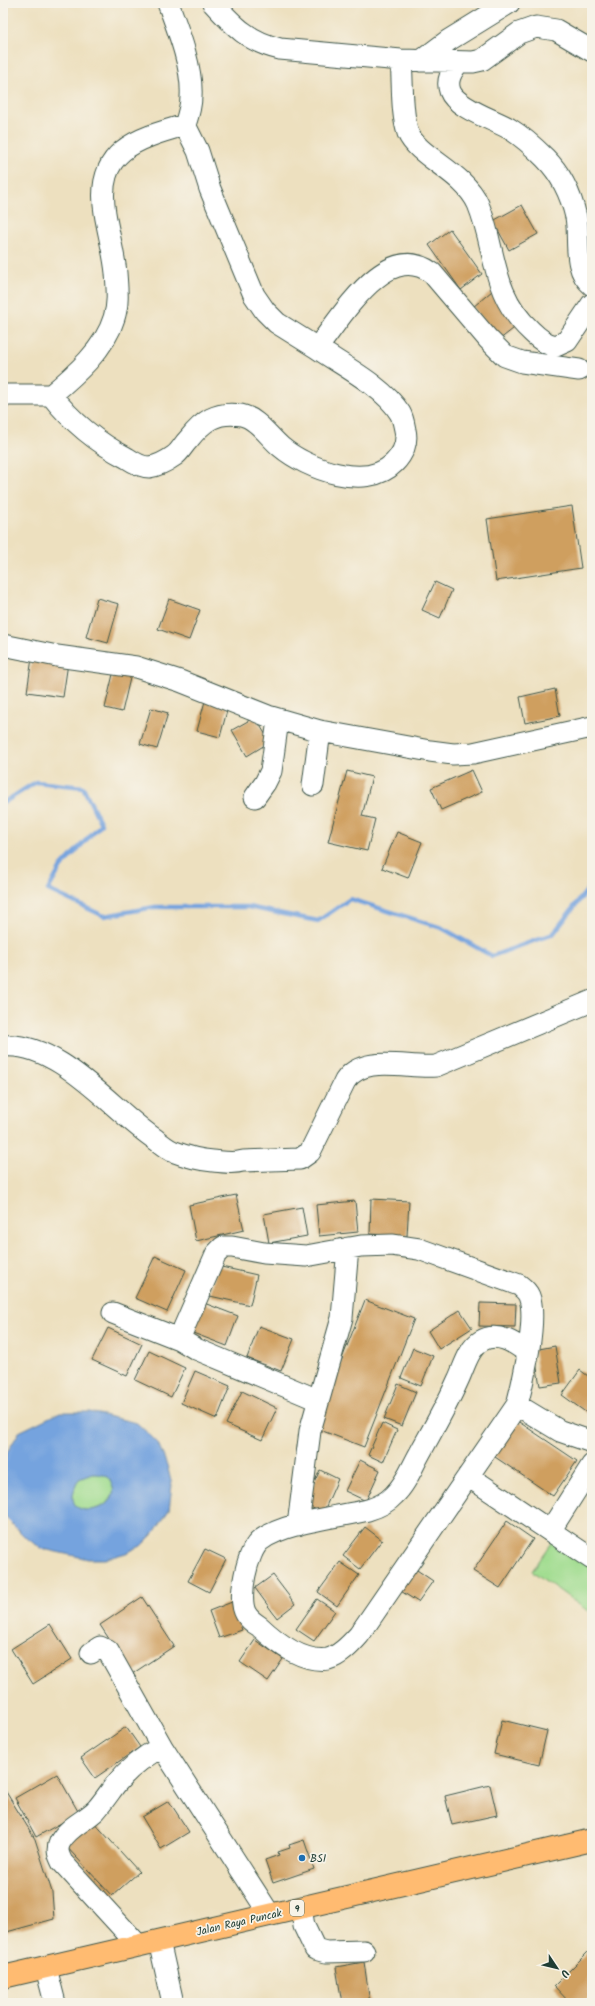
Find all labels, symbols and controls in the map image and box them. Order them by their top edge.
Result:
place label: BSI [310,1850,326,1868]
marker: BSI [297,1853,307,1863]
road number: 9 [290,1900,304,1916]
street label: Jalan Raya Puncak [195,1904,284,1942]
north arrow [537,1948,577,1988]
text: U [555,1965,574,1981]

